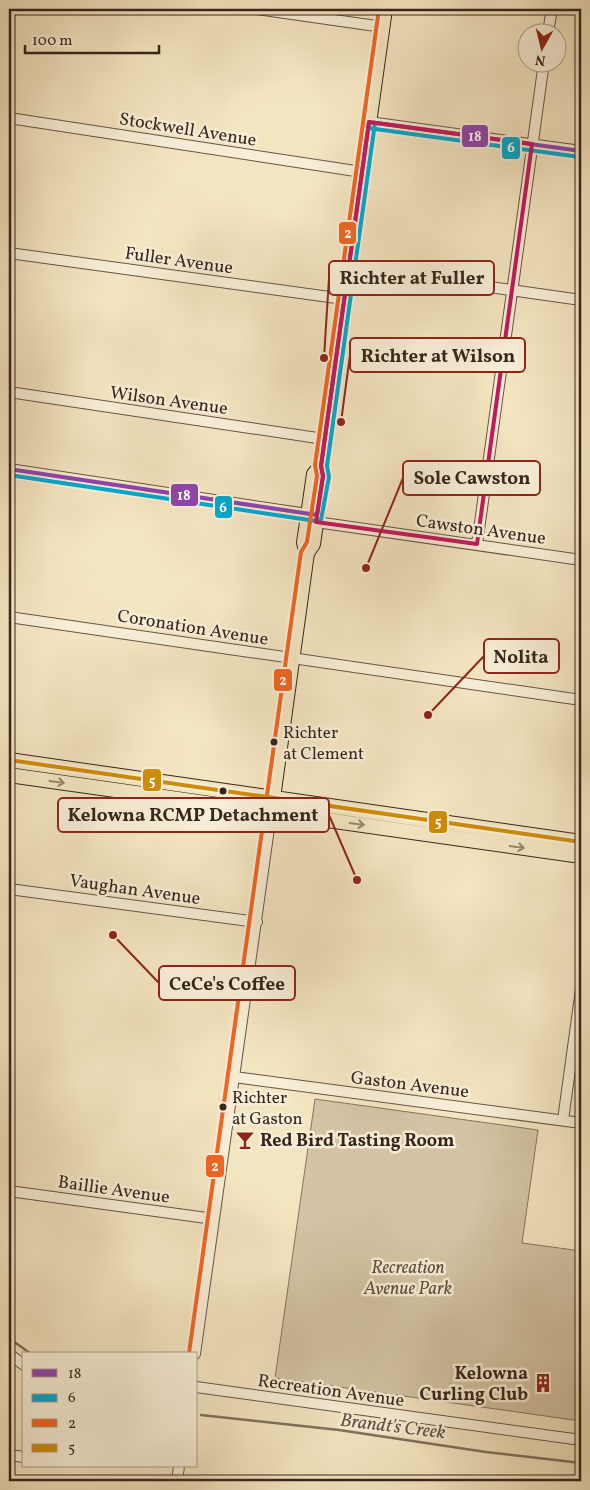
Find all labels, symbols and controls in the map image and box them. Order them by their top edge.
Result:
scale bar [25,22,159,54]
north arrow [518,22,568,72]
text: 100 m [32,31,72,52]
text: N [534,49,547,70]
street label: Stockwell Avenue [117,107,258,154]
line badge: 18 [461,124,489,148]
text: 18 [468,128,482,147]
line badge: 6 [501,136,521,160]
text: 6 [507,139,515,158]
line badge: 2 [338,221,357,245]
text: 2 [344,225,352,244]
street label: Fuller Avenue [123,242,235,281]
callout: Richter at Fuller [329,261,494,295]
text: Richter at Fuller [339,266,485,292]
callout: Richter at Wilson [350,338,525,372]
text: Richter at Wilson [361,344,515,370]
street label: Wilson Avenue [108,381,229,422]
callout: Sole Cawston [403,461,540,495]
text: Sole Cawston [413,466,531,492]
line badge: 18 [170,483,199,507]
text: 18 [177,487,191,506]
line badge: 6 [214,495,233,519]
text: 6 [219,499,227,518]
street label: Cawston Avenue [414,509,547,552]
street label: Coronation Avenue [116,604,270,653]
callout: Nolita [484,639,559,673]
text: Nolita [493,645,549,671]
line badge: 2 [273,668,293,692]
text: 2 [279,672,287,691]
place label: Richter at Clement [283,722,364,766]
marker: Richter at Clement [269,737,279,747]
line badge: 5 [142,768,162,792]
text: 5 [149,772,156,791]
one-way arrow [49,777,65,787]
unlabelled marker [218,786,228,796]
callout: Kelowna RCMP Detachment [58,798,329,832]
text: Kelowna RCMP Detachment [68,803,318,829]
line badge: 5 [428,810,448,834]
text: 5 [435,813,442,832]
one-way arrow [348,819,364,829]
one-way arrow [509,842,525,852]
street label: Vaughan Avenue [68,869,202,912]
callout: CeCe's Coffee [159,966,295,1000]
text: CeCe's Coffee [169,972,285,998]
street label: Gaston Avenue [349,1066,470,1105]
place label: Richter at Gaston [232,1087,303,1131]
marker: Richter at Gaston [218,1102,228,1112]
bar icon: Red Bird Tasting Room [234,1129,256,1151]
place label: Red Bird Tasting Room [260,1129,454,1154]
line badge: 2 [205,1154,225,1178]
text: 2 [211,1158,219,1177]
street label: Baillie Avenue [56,1170,171,1211]
park label: Recreation Avenue Park [363,1256,452,1302]
legend [22,1352,198,1468]
place label: Kelowna Curling Club [420,1362,528,1408]
text: 18 [68,1364,81,1385]
street label: Recreation Avenue [256,1369,406,1414]
building icon: Kelowna Curling Club [532,1372,554,1394]
text: 6 [68,1388,76,1409]
water label: Brandt's Creek [339,1408,447,1446]
text: 2 [68,1414,76,1435]
text: 5 [68,1438,75,1459]

